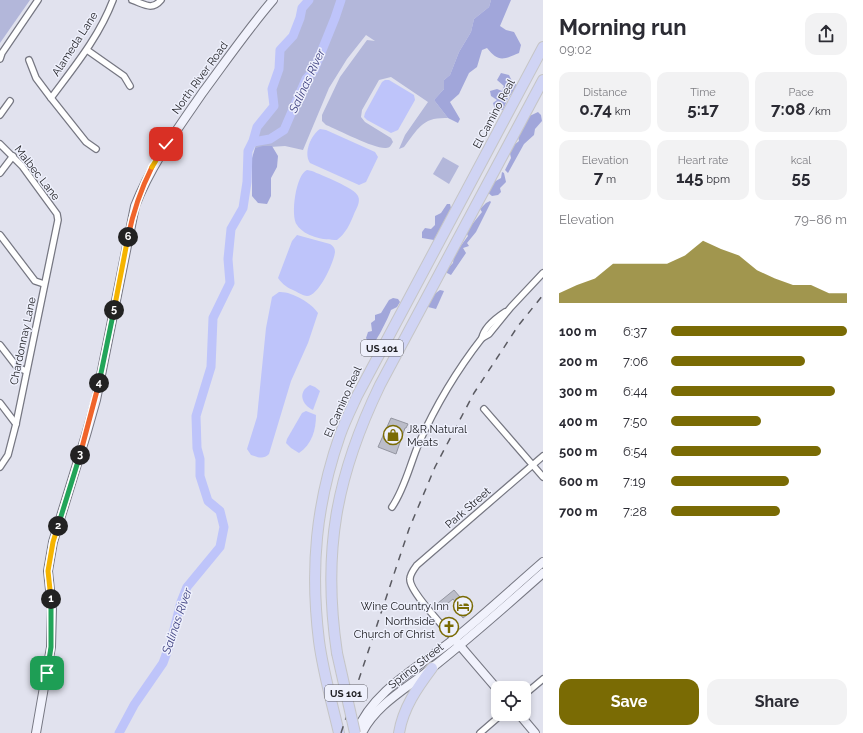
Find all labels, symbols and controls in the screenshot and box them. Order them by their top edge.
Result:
street label: Alameda Lane [49,9,101,79]
button: share [805,13,847,55]
text: Morning run [559,14,687,40]
street label: North River Road [169,39,231,117]
text: 09:02 [559,42,592,57]
water label: Salinas River [286,46,328,116]
street label: El Camino Real [470,77,518,151]
text: Distance [583,86,627,99]
text: Time [690,86,716,99]
text: Pace [788,86,814,99]
text: 0.74 [579,99,612,119]
text: 5:17 [687,99,719,119]
text: 7:08 [771,99,806,119]
text: km [612,105,631,118]
text: /km [806,105,831,118]
pin [149,127,183,161]
icon: check [155,133,177,155]
street label: Malbec Lane [12,143,63,203]
text: Elevation [582,154,628,167]
text: Heart rate [678,154,728,167]
text: kcal [791,154,811,167]
text: 7 [594,167,603,187]
text: 145 [676,167,704,187]
text: 55 [792,167,810,187]
text: m [603,173,616,186]
text: bpm [704,173,730,186]
text: Elevation [559,212,614,227]
text: 79–86 m [794,212,847,227]
pin: 6 [118,227,138,247]
text: 6 [125,230,131,243]
street label: Chardonnay Lane [7,295,39,386]
pin: 5 [104,300,124,320]
text: 5 [111,303,117,316]
text: 100 m [559,324,597,339]
text: 6:37 [623,324,647,339]
road number: US 101 [361,340,403,356]
text: 200 m [559,354,598,369]
text: 7:06 [623,354,648,369]
street label: El Camino Real [322,364,364,440]
pin: 4 [89,373,109,393]
text: 4 [96,376,102,389]
text: 300 m [559,384,597,399]
text: 6:44 [623,384,647,399]
text: 400 m [559,414,598,429]
text: 7:50 [623,414,647,429]
place label: J&R Natural Meats [407,423,467,449]
shop icon: J&R Natural Meats [382,424,404,446]
text: 500 m [559,444,597,459]
text: 6:54 [623,444,647,459]
pin: 3 [70,445,90,465]
text: 3 [77,448,83,461]
text: 600 m [559,474,598,489]
text: 7:19 [623,474,646,489]
street label: Park Street [443,485,494,531]
text: 700 m [559,504,597,519]
text: 7:28 [623,504,647,519]
pin: 2 [48,516,68,536]
text: 2 [55,519,61,532]
water label: Salinas River [159,585,195,657]
pin: 1 [41,589,61,609]
text: 1 [48,592,54,605]
hotel icon: Wine Country Inn [452,595,474,617]
place label: Wine Country Inn [361,600,449,613]
place label: Northside Church of Christ [354,615,436,641]
church icon: Northside Church of Christ [438,616,460,638]
street label: Spring Street [386,640,446,692]
pin [30,656,64,690]
icon: arrive [36,662,58,684]
button: Save [559,679,699,725]
button: Share [707,679,847,725]
map controls [491,681,531,721]
button: locate [491,681,531,721]
road number: US 101 [325,685,367,701]

